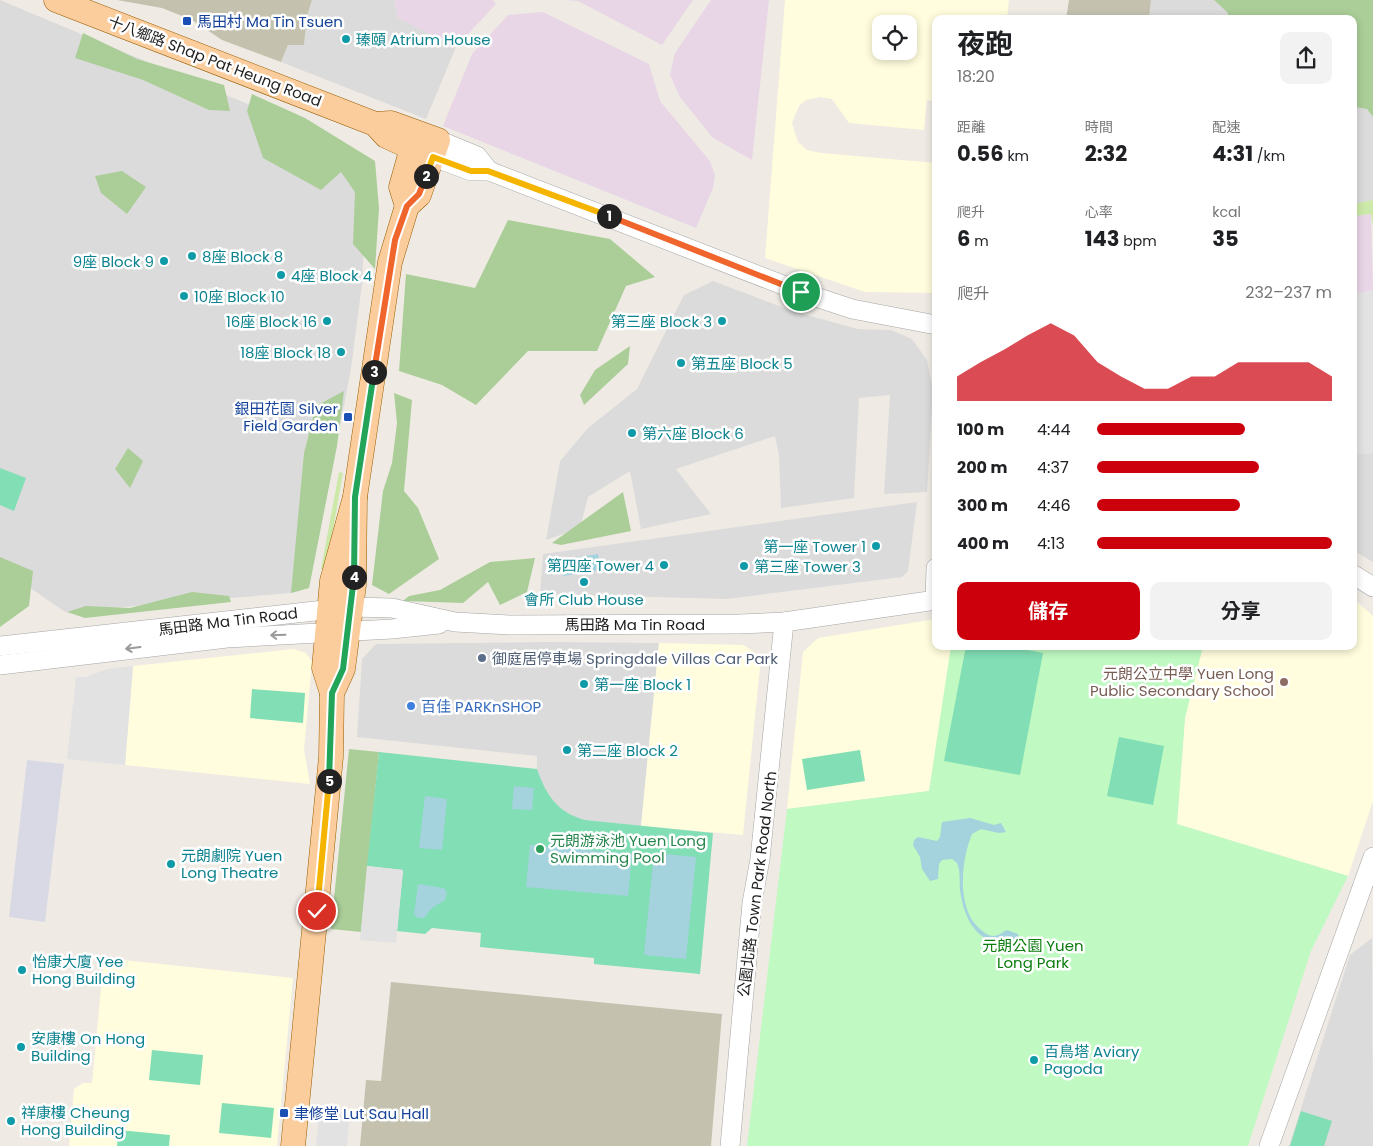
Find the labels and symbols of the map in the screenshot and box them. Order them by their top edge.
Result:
street label: 十八鄉路 Shap Pat Heung Road [105,11,325,111]
place label: 馬田村 Ma Tin Tsuen [197,11,343,32]
marker: 馬田村 Ma Tin Tsuen [181,15,193,27]
place label: 瑧頤 Atrium House [356,29,491,50]
marker: 瑧頤 Atrium House [340,33,352,45]
pin: 2 [414,164,438,188]
pin: 1 [596,204,622,228]
place label: 8座 Block 8 [202,246,283,267]
marker: 8座 Block 8 [186,250,198,262]
place label: 9座 Block 9 [73,251,154,272]
marker: 9座 Block 9 [158,255,170,267]
place label: 4座 Block 4 [291,265,372,286]
marker: 4座 Block 4 [275,269,287,281]
pin [780,271,822,313]
place label: 10座 Block 10 [194,286,285,307]
marker: 10座 Block 10 [178,290,190,302]
place label: 16座 Block 16 [226,311,317,332]
place label: 第三座 Block 3 [611,311,712,332]
marker: 16座 Block 16 [321,315,333,327]
marker: 第三座 Block 3 [716,315,728,327]
place label: 18座 Block 18 [240,342,331,363]
marker: 18座 Block 18 [335,346,347,358]
place label: 第五座 Block 5 [691,353,793,374]
marker: 第五座 Block 5 [675,357,687,369]
pin: 3 [362,360,386,384]
place label: 銀田花園 Silver Field Garden [234,398,338,436]
marker: 銀田花園 Silver Field Garden [342,411,354,423]
place label: 第六座 Block 6 [642,423,744,444]
marker: 第六座 Block 6 [626,427,638,439]
place label: 第一座 Tower 1 [763,536,866,557]
marker: 第一座 Tower 1 [870,540,882,552]
place label: 第四座 Tower 4 [547,555,654,576]
place label: 第三座 Tower 3 [754,556,861,577]
marker: 第四座 Tower 4 [658,559,670,571]
marker: 第三座 Tower 3 [738,560,750,572]
pin: 4 [342,564,366,590]
marker: 會所 Club House [578,576,590,588]
place label: 會所 Club House [524,589,644,610]
street label: 馬田路 Ma Tin Road [157,602,299,640]
street label: 馬田路 Ma Tin Road [565,614,705,635]
one-way arrow [271,631,287,640]
one-way arrow [126,643,142,653]
place label: 御庭居停車場 Springdale Villas Car Park [492,648,778,669]
marker: 御庭居停車場 Springdale Villas Car Park [476,652,488,664]
place label: 元朗公立中學 Yuen Long Public Secondary School [1090,663,1274,701]
place label: 第一座 Block 1 [594,674,691,695]
marker: 元朗公立中學 Yuen Long Public Secondary School [1278,676,1290,688]
marker: 第一座 Block 1 [578,678,590,690]
place label: 百佳 PARKnSHOP [421,696,541,717]
marker: 百佳 PARKnSHOP [405,700,417,712]
place label: 第二座 Block 2 [577,740,678,761]
marker: 第二座 Block 2 [561,744,573,756]
pin: 5 [316,768,342,794]
street label: 公園北路 Town Park Road North [733,770,781,998]
place label: 元朗游泳池 Yuen Long Swimming Pool [550,830,706,868]
marker: 元朗游泳池 Yuen Long Swimming Pool [534,843,546,855]
place label: 元朗劇院 Yuen Long Theatre [181,845,282,883]
marker: 元朗劇院 Yuen Long Theatre [165,858,177,870]
pin [296,890,338,932]
park label: 元朗公園 Yuen Long Park [982,935,1084,973]
place label: 怡康大廈 Yee Hong Building [32,951,135,989]
marker: 怡康大廈 Yee Hong Building [16,964,28,976]
place label: 安康樓 On Hong Building [31,1028,145,1066]
marker: 安康樓 On Hong Building [15,1041,27,1053]
place label: 百鳥塔 Aviary Pagoda [1044,1041,1140,1079]
marker: 百鳥塔 Aviary Pagoda [1028,1054,1040,1066]
place label: 祥康樓 Cheung Hong Building [21,1102,130,1140]
place label: 聿修堂 Lut Sau Hall [294,1103,429,1124]
marker: 聿修堂 Lut Sau Hall [278,1107,290,1119]
marker: 祥康樓 Cheung Hong Building [5,1115,17,1127]

